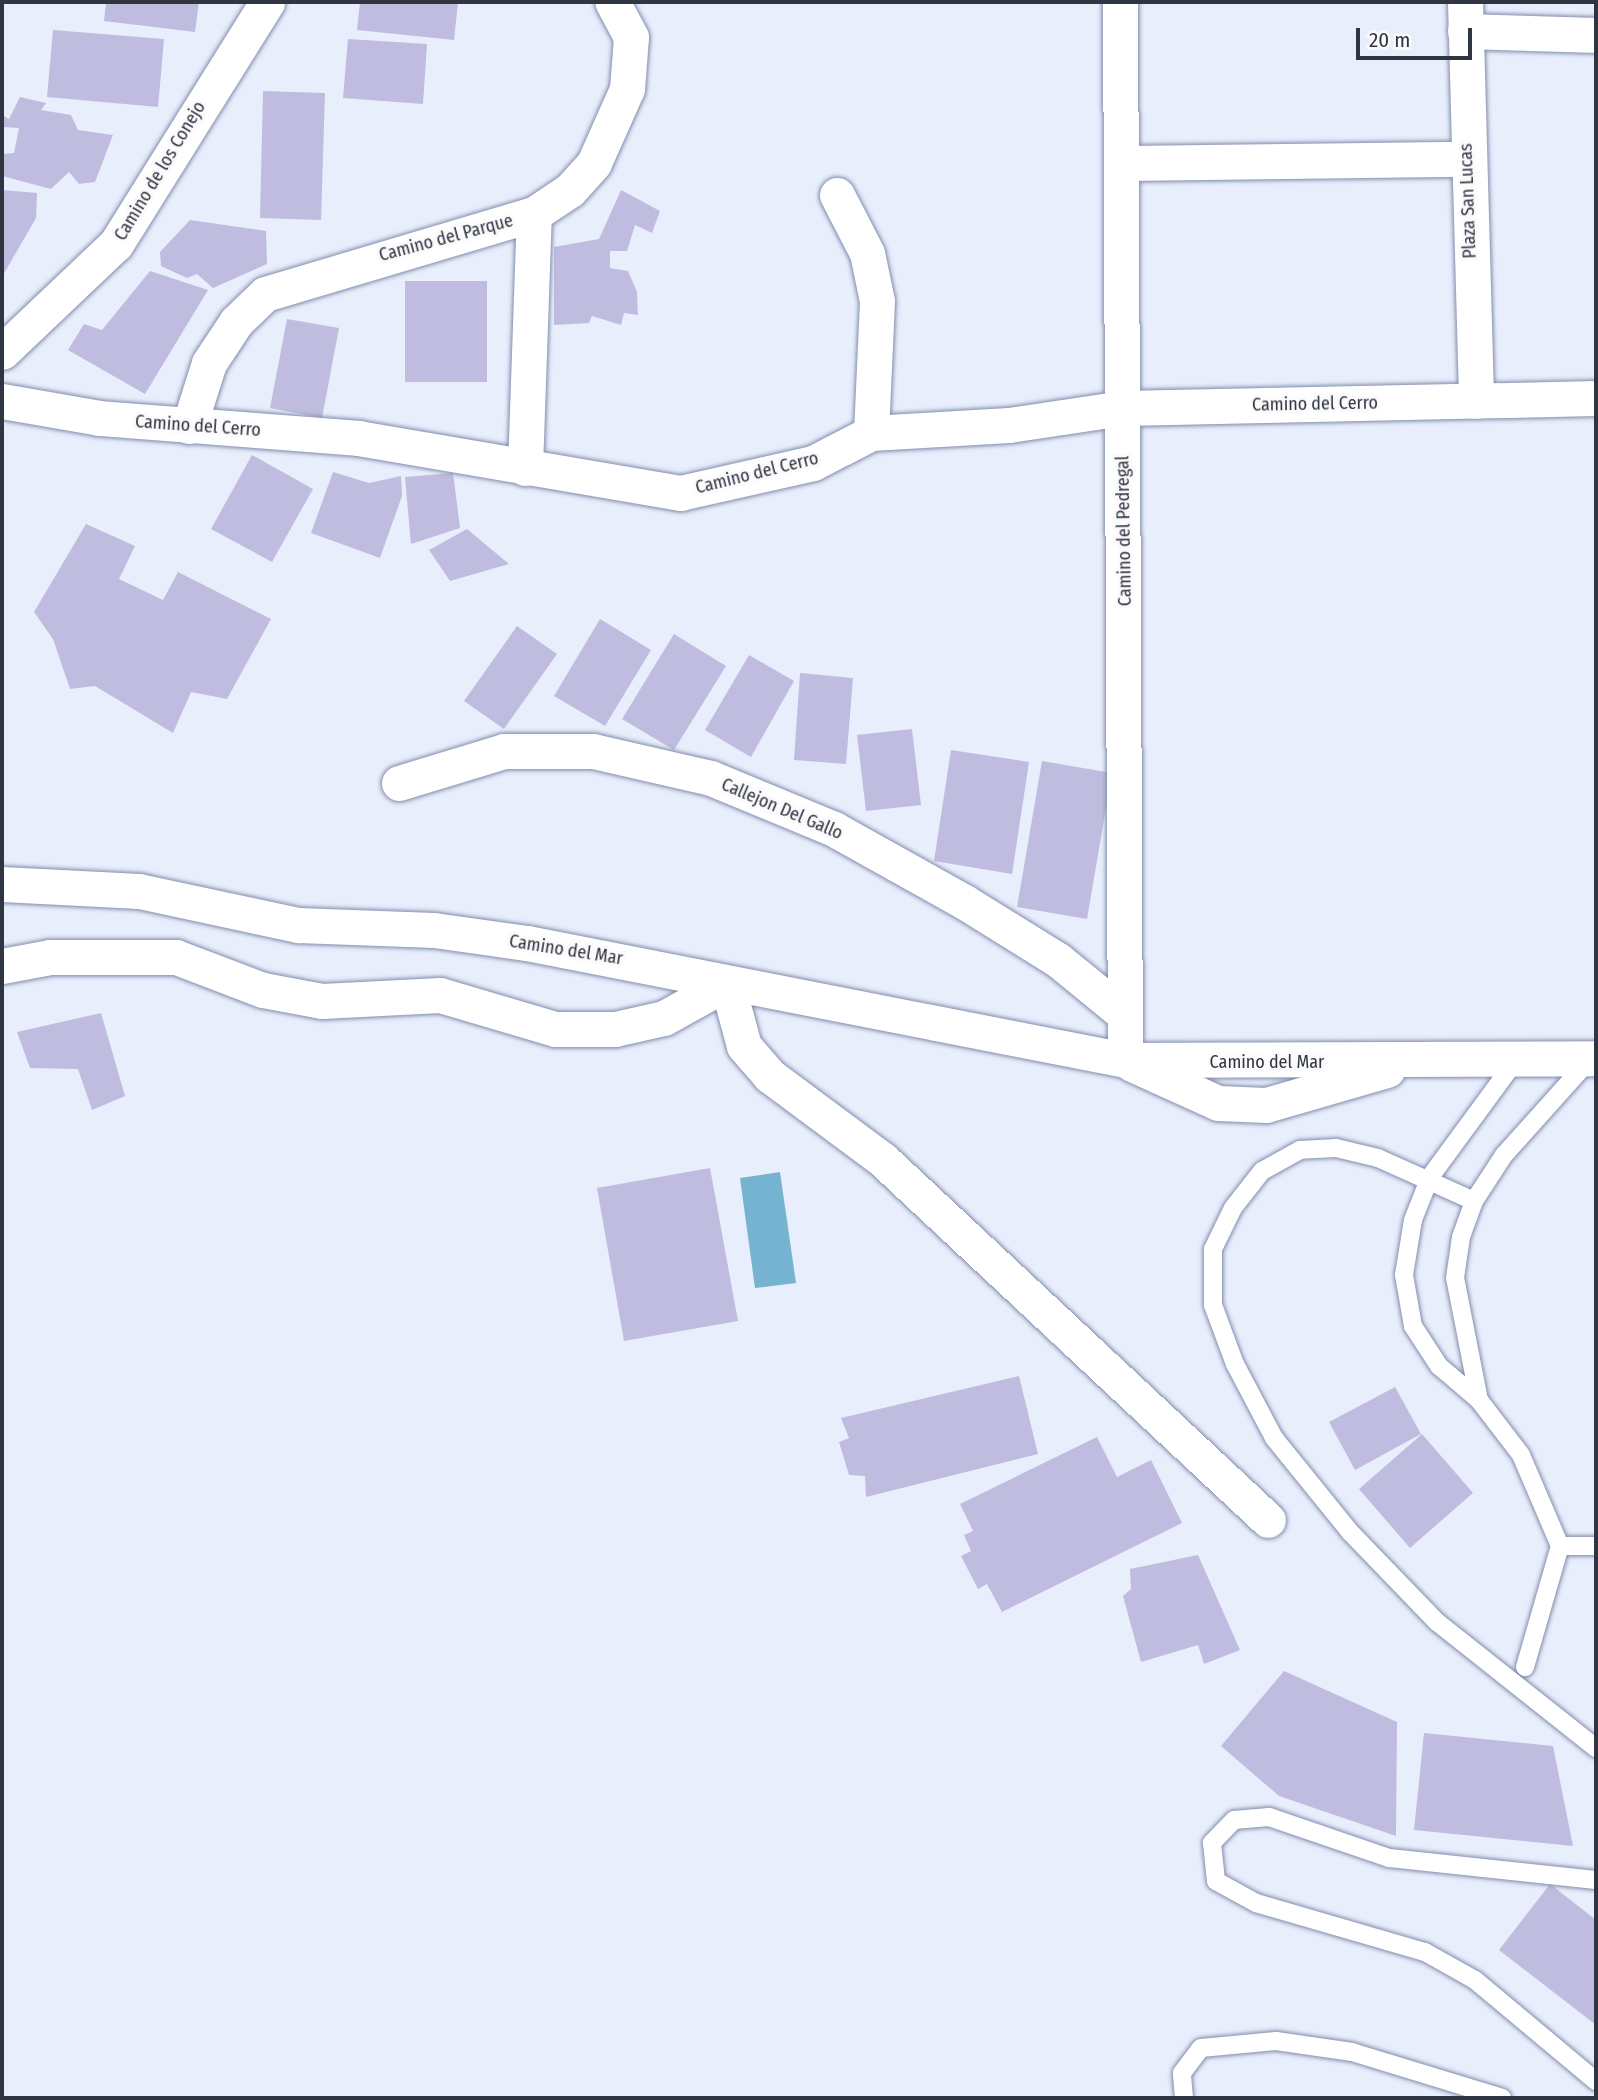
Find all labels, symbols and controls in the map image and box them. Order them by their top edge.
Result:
scale bar [1360,14,1476,58]
text: 20 m [1369,27,1410,53]
street label: Camino de los Conejo [110,97,210,245]
street label: Plaza San Lucas [1455,143,1481,259]
street label: Camino del Parque [377,210,515,266]
street label: Camino del Cerro [1252,392,1378,416]
street label: Camino del Cerro [134,411,262,441]
street label: Camino del Cerro [693,447,821,499]
street label: Camino del Pedregal [1112,456,1136,606]
street label: Callejon Del Gallo [718,774,846,844]
street label: Camino del Mar [508,930,624,970]
street label: Camino del Mar [1210,1051,1324,1073]

